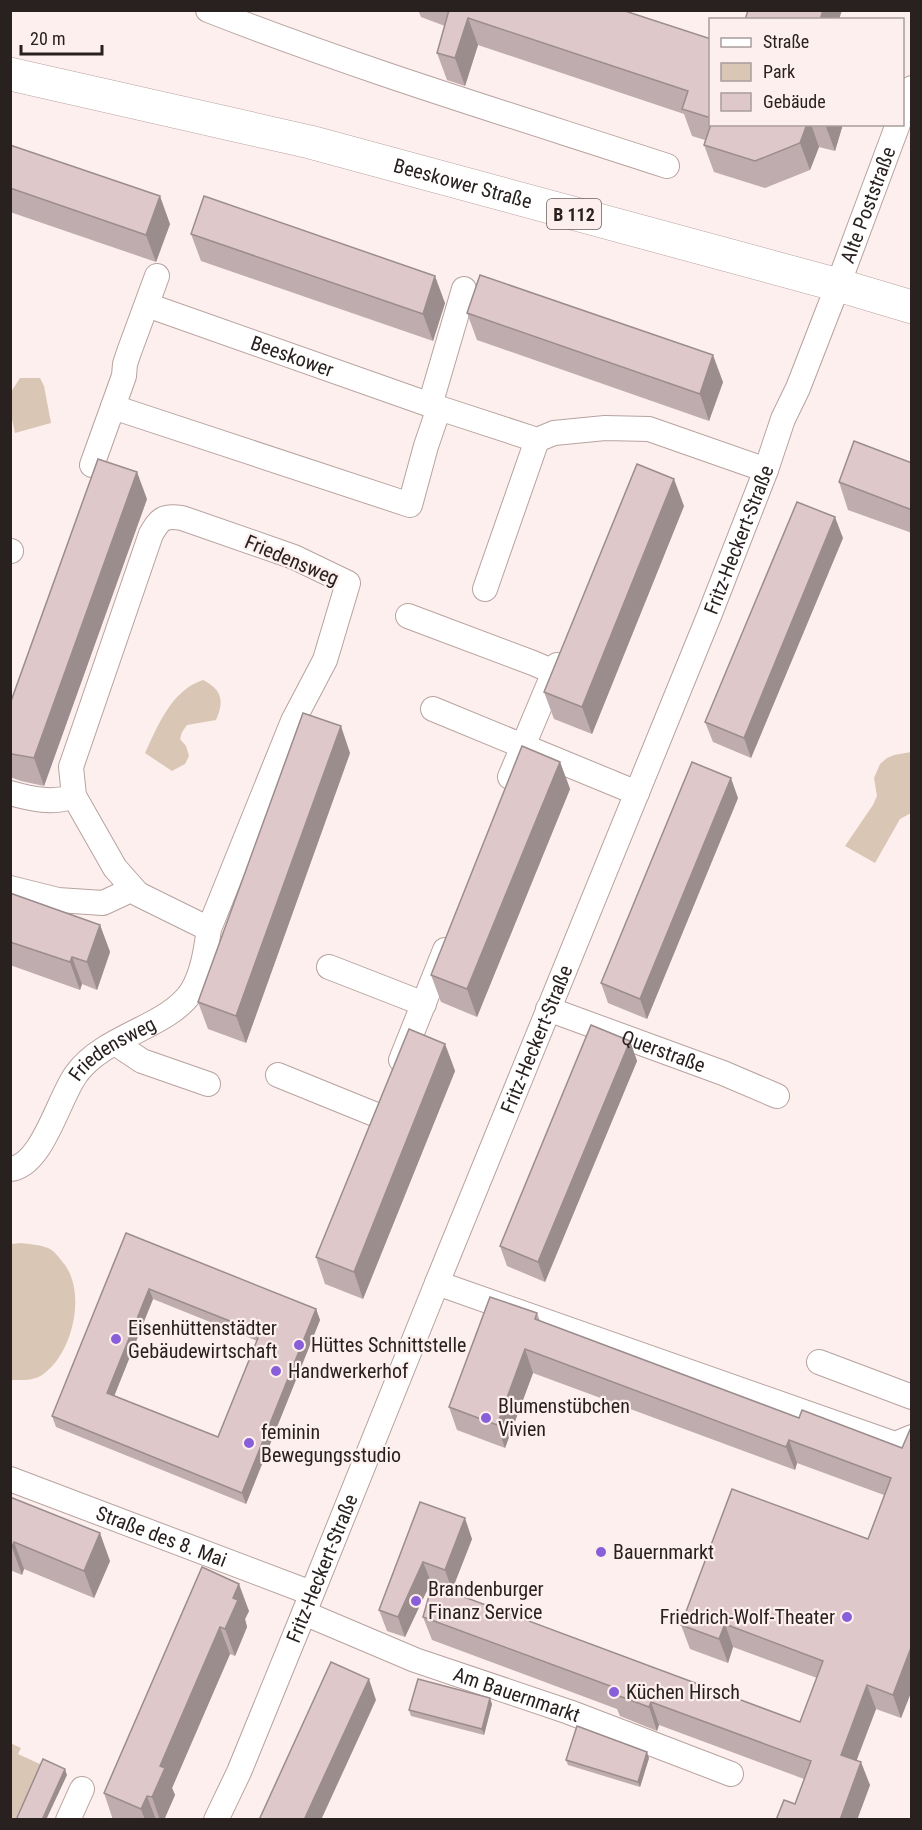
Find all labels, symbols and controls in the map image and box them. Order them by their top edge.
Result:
scale bar [21,18,102,56]
legend [709,18,904,126]
text: 20 m [30,28,65,49]
text: Straße [763,31,809,52]
text: Park [763,61,795,82]
text: Gebäude [763,91,826,112]
street label: Alte Poststraße [835,143,900,266]
street label: Beeskower Straße [391,153,535,214]
road number: B 112 [547,199,601,229]
street label: Beeskower [248,331,337,382]
street label: Fritz-Heckert-Straße [699,462,779,618]
street label: Friedensweg [241,529,343,591]
street label: Fritz-Heckert-Straße [495,962,577,1117]
street label: Friedensweg [63,1012,160,1085]
street label: Querstraße [618,1025,709,1078]
place label: Eisenhüttenstädter Gebäudewirtschaft [128,1316,278,1363]
marker: Eisenhüttenstädter Gebäudewirtschaft [109,1332,123,1346]
place label: Hüttes Schnittstelle [311,1333,466,1357]
marker: Hüttes Schnittstelle [292,1338,306,1352]
place label: Handwerkerhof [288,1359,409,1383]
marker: Handwerkerhof [269,1364,283,1378]
place label: Blumenstübchen Vivien [498,1394,630,1441]
marker: Blumenstübchen Vivien [479,1411,493,1425]
place label: feminin Bewegungsstudio [261,1420,401,1467]
marker: feminin Bewegungsstudio [242,1436,256,1450]
street label: Fritz-Heckert-Straße [281,1491,363,1646]
street label: Straße des 8. Mai [93,1501,230,1572]
place label: Bauernmarkt [613,1540,714,1564]
marker: Bauernmarkt [594,1545,608,1559]
place label: Brandenburger Finanz Service [428,1577,544,1624]
marker: Brandenburger Finanz Service [409,1594,423,1608]
place label: Friedrich-Wolf-Theater [660,1605,835,1629]
marker: Friedrich-Wolf-Theater [840,1610,854,1624]
street label: Am Bauernmarkt [450,1662,584,1727]
place label: Küchen Hirsch [626,1680,740,1704]
marker: Küchen Hirsch [607,1685,621,1699]

